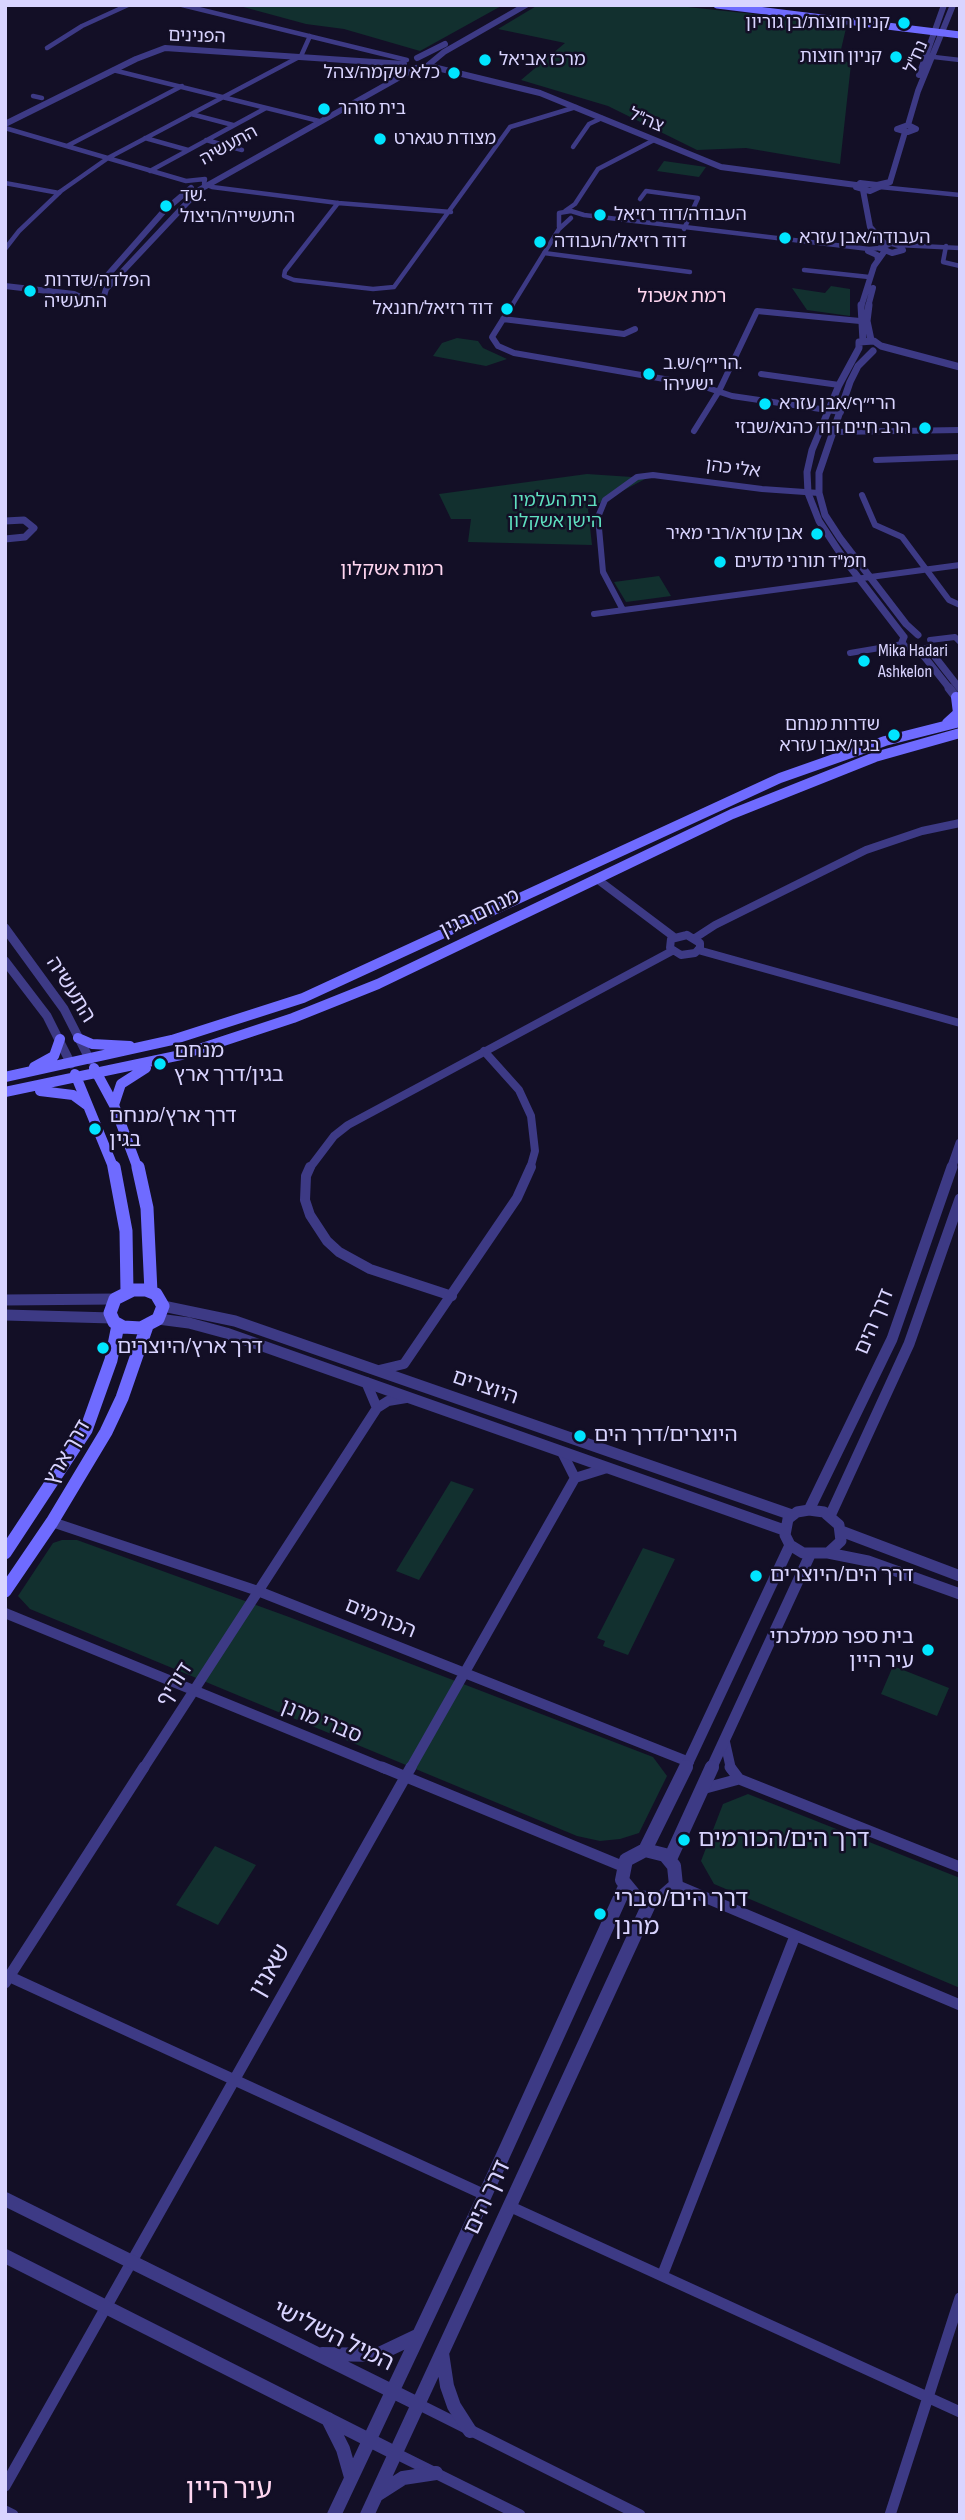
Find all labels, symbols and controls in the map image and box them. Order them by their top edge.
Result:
place label: קניון חוצות/בן גוריון [745,12,890,34]
marker: קניון חוצות/בן גוריון [896,15,912,31]
street label: הפנינים [168,25,226,49]
street label: נח"ל [901,37,933,77]
place label: קניון חוצות [800,46,882,68]
place label: מרכז אביאל [499,49,586,71]
marker: קניון חוצות [888,49,904,65]
marker: מרכז אביאל [477,52,493,68]
place label: כלא שקמה/צהל [324,62,440,84]
marker: כלא שקמה/צהל [446,65,462,81]
place label: בית סוהר [338,98,406,120]
marker: בית סוהר [316,101,332,117]
street label: צה"ל [625,104,667,138]
street label: התעשיה [196,121,262,171]
place label: מצודת טגארט [394,128,496,150]
marker: מצודת טגארט [372,131,388,147]
place label: שד. התעשייה/היצול [180,185,295,228]
marker: שד. התעשייה/היצול [158,198,174,214]
place label: העבודה/דוד רזיאל [614,204,747,226]
marker: העבודה/דוד רזיאל [592,207,608,223]
place label: העבודה/אבן עזרא [799,227,930,249]
marker: העבודה/אבן עזרא [777,230,793,246]
place label: דוד רזיאל/העבודה [554,231,687,253]
marker: דוד רזיאל/העבודה [532,234,548,250]
place label: הפלדה/שדרות התעשיה [44,270,151,312]
marker: הפלדה/שדרות התעשיה [22,283,38,299]
district label: רמת אשכול [638,286,726,308]
place label: דוד רזיאל/חננאל [372,298,493,320]
marker: דוד רזיאל/חננאל [499,301,515,317]
place label: הרי״ף/ש.ב. ישעיהו [663,353,742,396]
marker: הרי״ף/ש.ב. ישעיהו [641,366,657,382]
place label: הרי״ף/אבן עזרא [779,393,896,415]
marker: הרי״ף/אבן עזרא [757,396,773,412]
place label: הרב חיים דוד כהנא/שבזי [735,417,911,439]
marker: הרב חיים דוד כהנא/שבזי [917,420,933,436]
street label: אלי כהן [704,455,762,483]
park label: בית העלמין הישן אשקלון [508,490,602,532]
place label: אבן עזרא/רבי מאיר [665,523,803,545]
marker: אבן עזרא/רבי מאיר [809,526,825,542]
place label: חמ"ד תורני מדעים [734,551,867,573]
marker: חמ"ד תורני מדעים [712,554,728,570]
district label: רמות אשקלון [340,559,444,581]
place label: Mika Hadari Ashkelon [878,640,948,682]
marker: Mika Hadari Ashkelon [856,653,872,669]
place label: שדרות מנחם בגין/אבן עזרא [779,714,880,756]
marker: שדרות מנחם בגין/אבן עזרא [886,727,902,743]
street label: מנחם בגין [436,884,524,944]
street label: התעשיה [40,952,100,1028]
place label: מנחם בגין/דרך ארץ [174,1039,284,1089]
marker: מנחם בגין/דרך ארץ [152,1056,168,1072]
place label: דרך ארץ/מנחם בגין [109,1104,237,1154]
marker: דרך ארץ/מנחם בגין [87,1121,103,1137]
street label: דרך הים [850,1285,900,1359]
place label: דרך ארץ/היוצרים [117,1335,263,1361]
marker: דרך ארץ/היוצרים [95,1340,111,1356]
street label: היוצרים [449,1365,521,1411]
street label: דרך ארץ [39,1416,97,1490]
place label: היוצרים/דרך הים [594,1423,738,1449]
marker: היוצרים/דרך הים [572,1428,588,1444]
place label: דרך הים/היוצרים [770,1563,914,1589]
marker: דרך הים/היוצרים [748,1568,764,1584]
street label: הכורמים [341,1593,419,1645]
place label: בית ספר ממלכתי עיר היין [769,1625,914,1675]
marker: בית ספר ממלכתי עיר היין [920,1642,936,1658]
street label: דוריף [151,1658,199,1712]
street label: סברי מרנן [277,1694,365,1750]
place label: דרך הים/הכורמים [698,1826,869,1854]
marker: דרך הים/הכורמים [676,1832,692,1848]
place label: דרך הים/סברי מרנן [614,1886,748,1942]
marker: דרך הים/סברי מרנן [592,1906,608,1922]
street label: שאנין [244,1939,298,2003]
street label: דרך הים [458,2156,518,2240]
street label: המיל השלישי [268,2295,398,2379]
district label: עיר היין [186,2474,272,2508]

